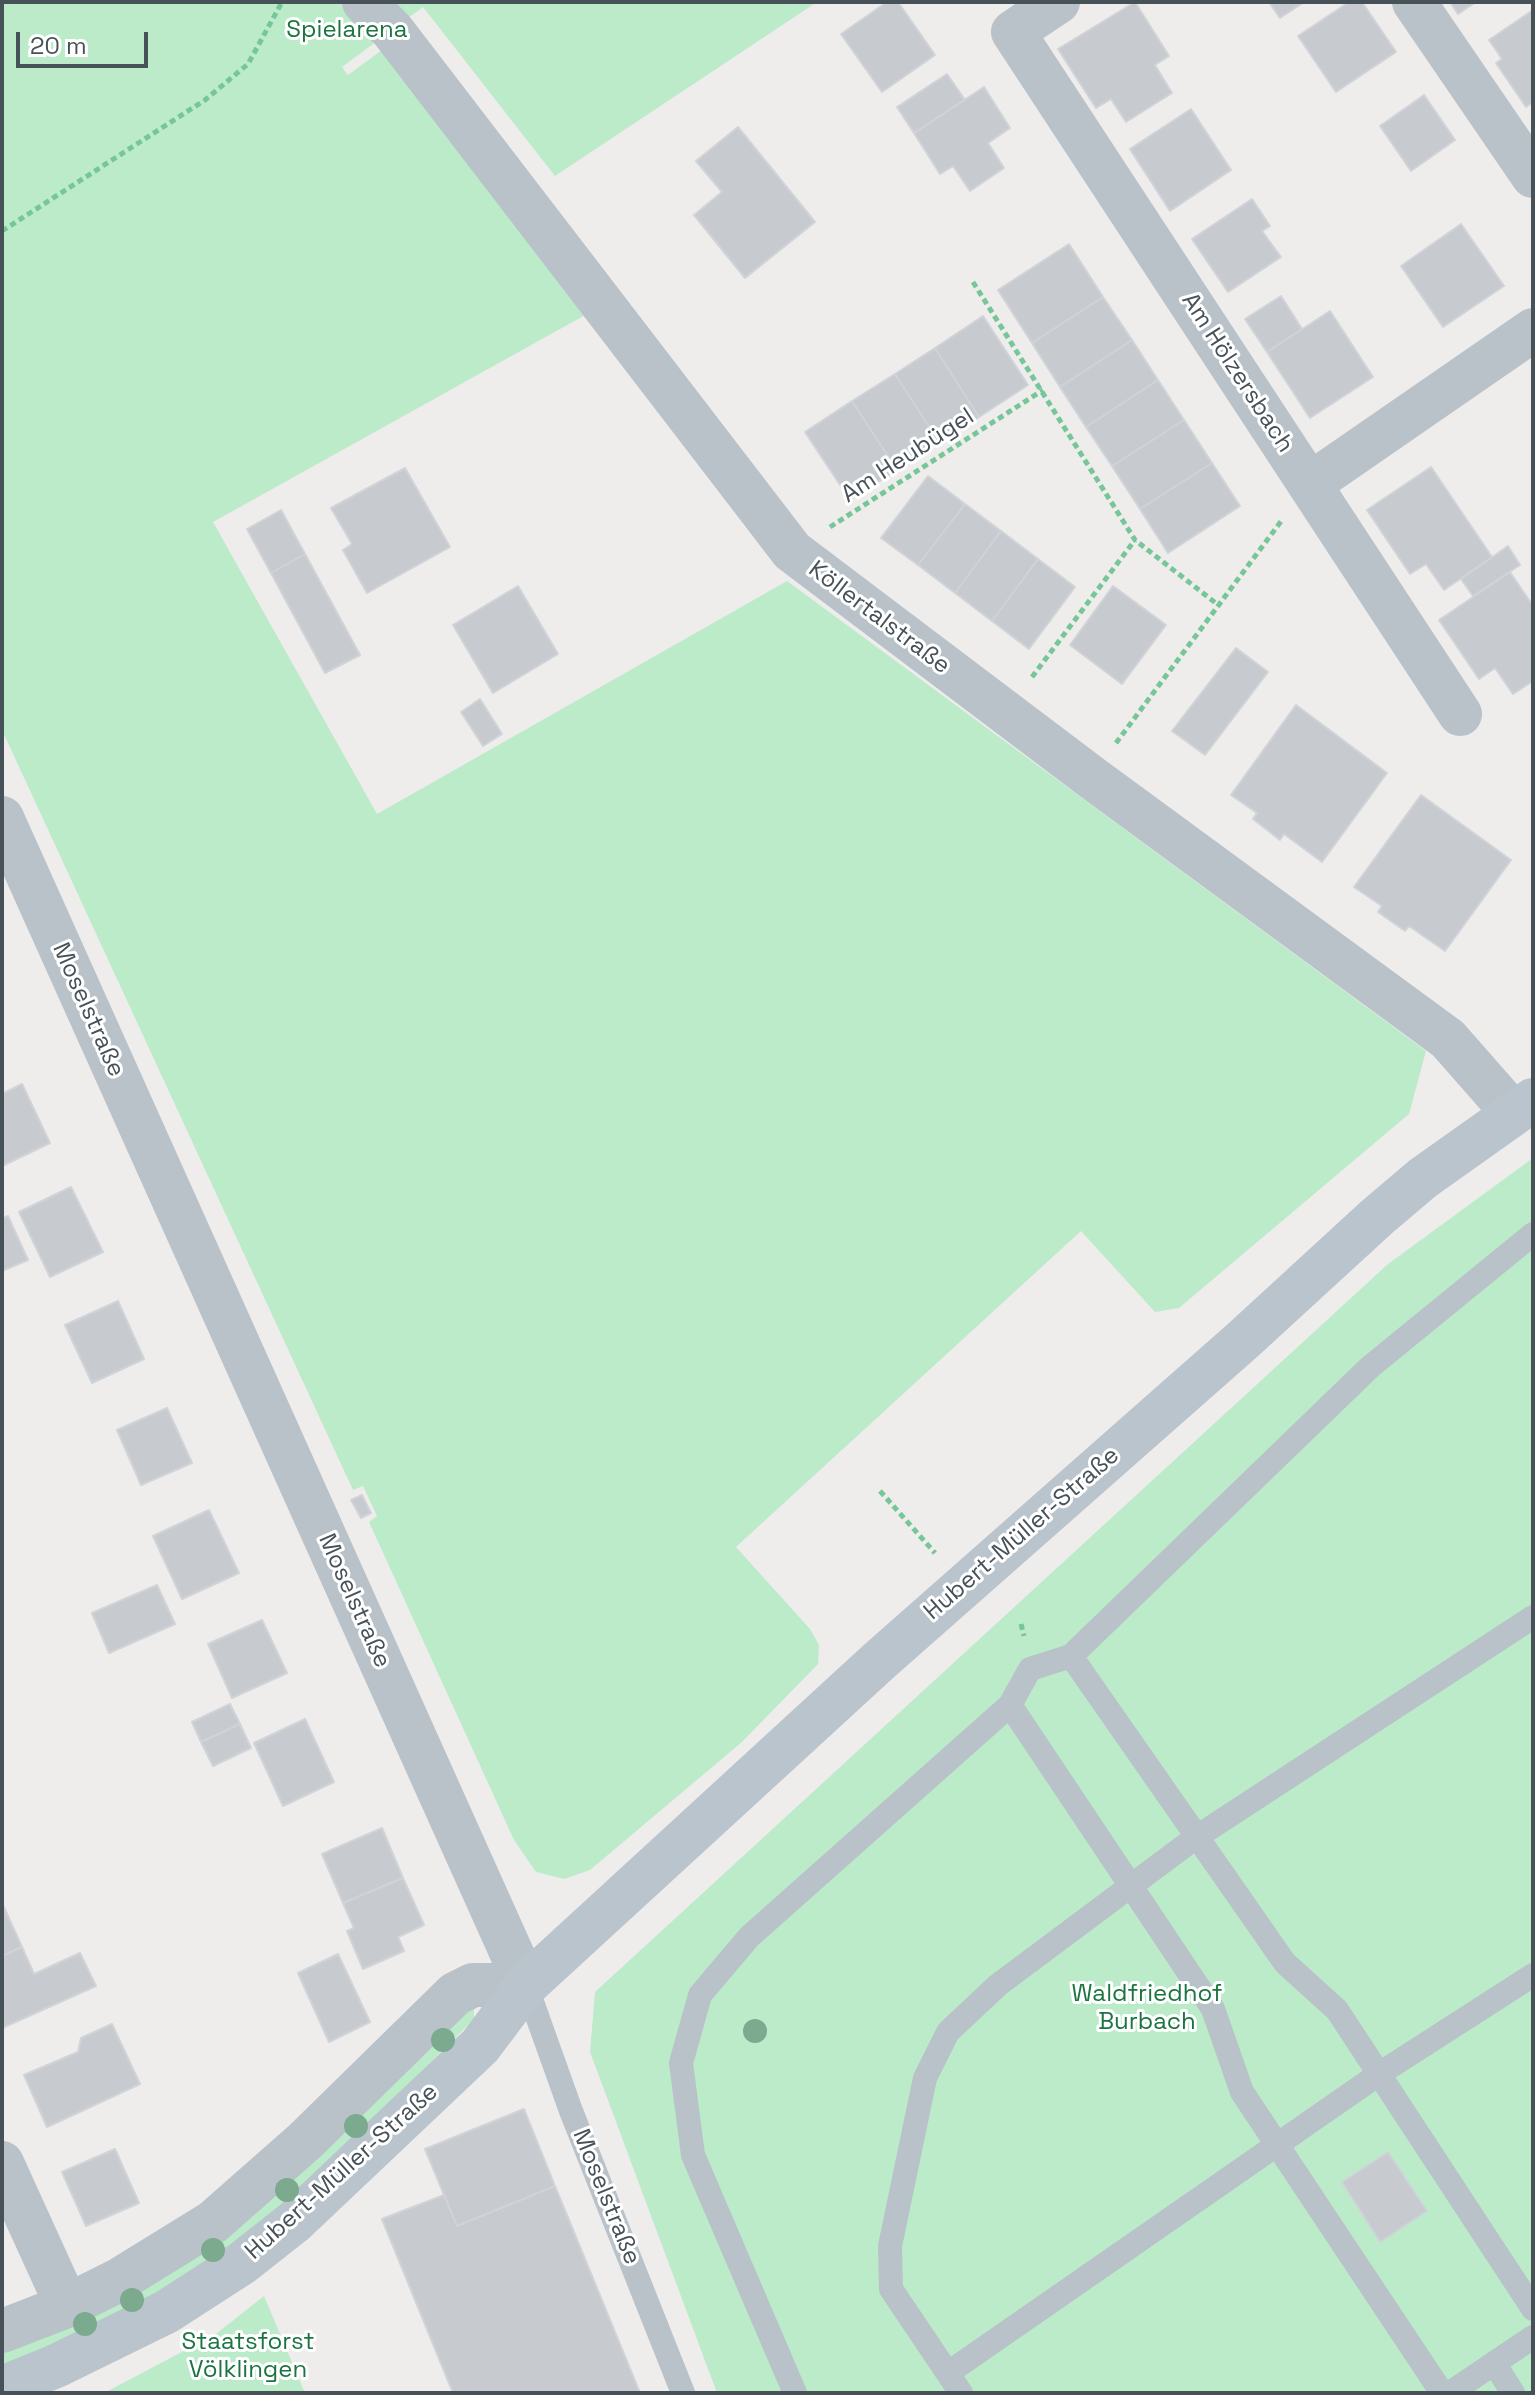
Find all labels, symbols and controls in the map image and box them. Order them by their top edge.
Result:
scale bar [20,16,152,66]
park label: Spielarena [286,16,408,44]
text: 20 m [30,30,87,61]
street label: Am Hölzersbach [1175,288,1299,458]
street label: Am Heubügel [836,402,980,510]
street label: Köllertalstraße [803,555,955,681]
street label: Moselstraße [46,939,130,1081]
street label: Hubert-Müller-Straße [919,1441,1125,1627]
street label: Moselstraße [312,1530,396,1672]
park label: Waldfriedhof Burbach [1072,1980,1222,2036]
street label: Hubert-Müller-Straße [240,2078,444,2266]
street label: Moselstraße [566,2125,646,2269]
park label: Staatsforst Völklingen [181,2328,315,2384]

